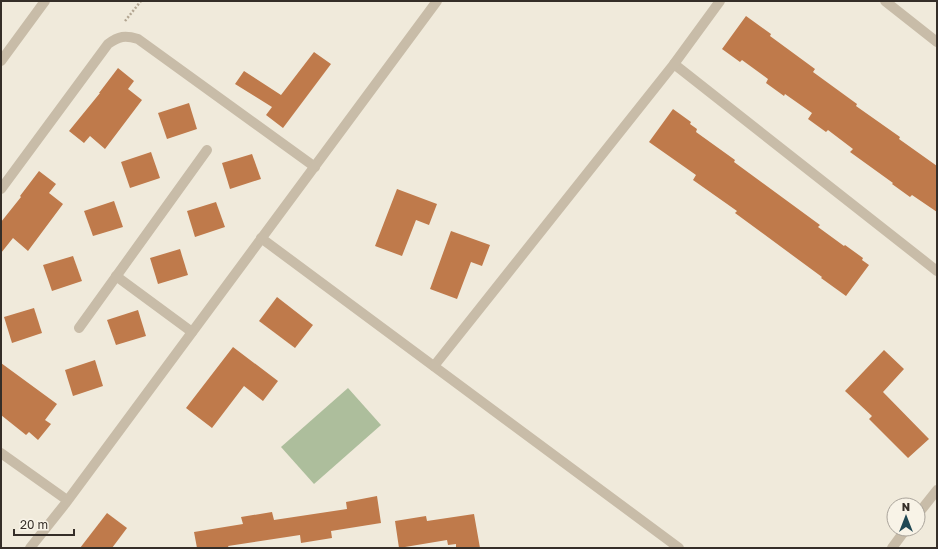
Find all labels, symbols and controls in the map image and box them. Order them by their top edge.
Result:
north arrow [886,497,926,537]
text: N [902,500,910,513]
scale bar [14,511,74,537]
text: 20 m [20,517,48,532]

